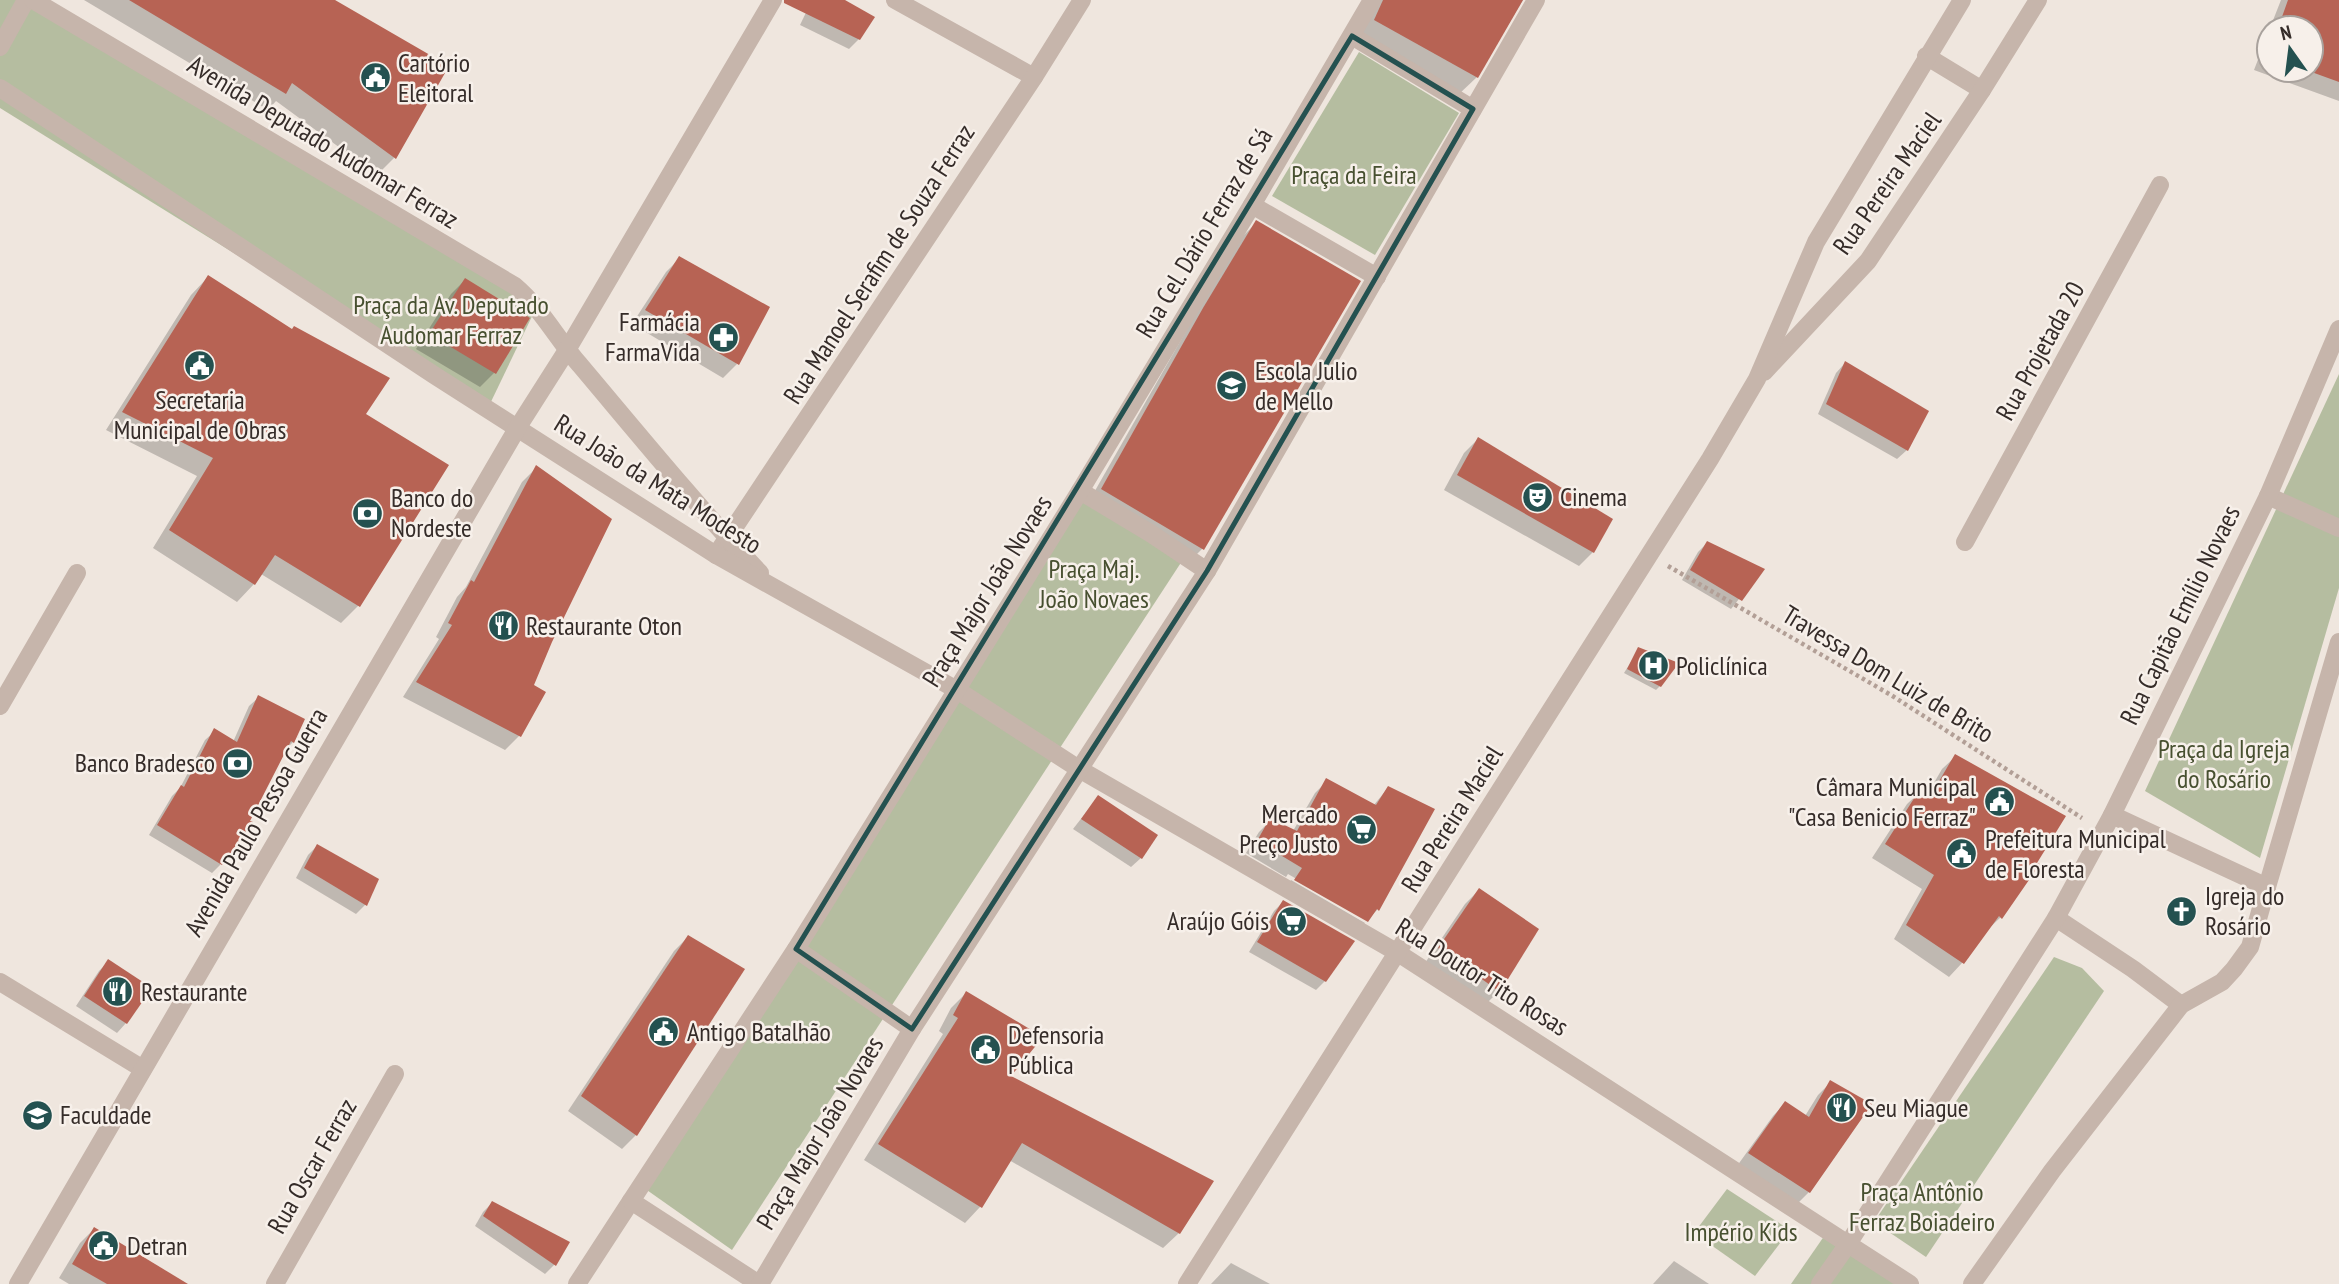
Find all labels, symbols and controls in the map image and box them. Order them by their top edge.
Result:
north arrow [2255,14,2325,84]
text: N [2278,20,2294,45]
place label: Cartório Eleitoral [398,46,473,109]
street label: Avenida Deputado Audomar Ferraz [182,48,465,236]
public building icon: Cartório Eleitoral [358,61,392,95]
street label: Rua Pereira Maciel [1825,105,1948,260]
street label: Rua Manoel Serafim de Souza Ferraz [776,118,981,410]
street label: Rua Cel. Dário Ferraz de Sá [1128,122,1279,344]
park label: Praça da Feira [1291,158,1417,191]
street label: Rua Projetada 20 [1988,276,2091,426]
park label: Praça da Av. Deputado Audomar Ferraz [353,288,549,351]
place label: Farmácia FarmaVida [605,305,700,368]
pharmacy icon: Farmácia FarmaVida [706,320,740,354]
public building icon: Secretaria Municipal de Obras [183,348,217,382]
place label: Escola Julio de Mello [1255,354,1357,417]
school or university icon: Escola Julio de Mello [1215,369,1249,403]
place label: Secretaria Municipal de Obras [114,383,286,446]
street label: Rua João da Mata Modesto [548,406,768,561]
theatre icon: Cinema [1520,480,1554,514]
place label: Cinema [1560,480,1627,513]
place label: Banco do Nordeste [391,481,473,544]
street label: Praça Major João Novaes [914,489,1059,693]
bank icon: Banco do Nordeste [351,496,385,530]
street label: Rua Capitão Emílio Novaes [2112,500,2247,730]
park label: Praça Maj. João Novaes [1038,552,1149,615]
street label: Travessa Dom Luiz de Brito [1777,597,2000,750]
restaurant icon: Restaurante Oton [486,609,520,643]
place label: Restaurante Oton [526,609,682,642]
hospital icon: Policlínica [1636,649,1670,683]
place label: Policlínica [1676,649,1768,682]
street label: Avenida Paulo Pessoa Guerra [177,702,334,942]
park label: Praça da Igreja do Rosário [2158,732,2290,795]
street label: Rua Pereira Maciel [1393,739,1510,898]
place label: Banco Bradesco [75,746,215,779]
bank icon: Banco Bradesco [221,746,255,780]
place label: Câmara Municipal "Casa Benicio Ferraz" [1788,770,1976,833]
public building icon: Câmara Municipal "Casa Benicio Ferraz" [1982,785,2016,819]
place label: Mercado Preço Justo [1239,797,1338,860]
supermarket icon: Mercado Preço Justo [1344,812,1378,846]
place label: Prefeitura Municipal de Floresta [1985,822,2166,885]
public building icon: Prefeitura Municipal de Floresta [1945,837,1979,871]
place label: Igreja do Rosário [2205,879,2284,942]
church icon: Igreja do Rosário [2165,894,2199,928]
place label: Araújo Góis [1167,904,1269,937]
supermarket icon: Araújo Góis [1275,904,1309,938]
street label: Rua Doutor Tito Rosas [1390,910,1575,1043]
restaurant icon: Restaurante [101,975,135,1009]
place label: Restaurante [141,975,247,1008]
public building icon: Antigo Batalhão [647,1015,681,1049]
place label: Antigo Batalhão [687,1015,831,1048]
place label: Defensoria Pública [1008,1018,1104,1081]
street label: Praça Major João Novaes [749,1030,890,1235]
public building icon: Defensoria Pública [968,1033,1002,1067]
restaurant icon: Seu Miague [1824,1091,1858,1125]
place label: Seu Miague [1864,1091,1969,1124]
street label: Rua Oscar Ferraz [260,1092,363,1239]
school or university icon: Faculdade [20,1098,54,1132]
place label: Faculdade [60,1098,151,1131]
park label: Praça Antônio Ferraz Boiadeiro [1849,1175,1995,1238]
park label: Império Kids [1684,1215,1798,1248]
public building icon: Detran [87,1229,121,1263]
place label: Detran [127,1229,187,1262]

